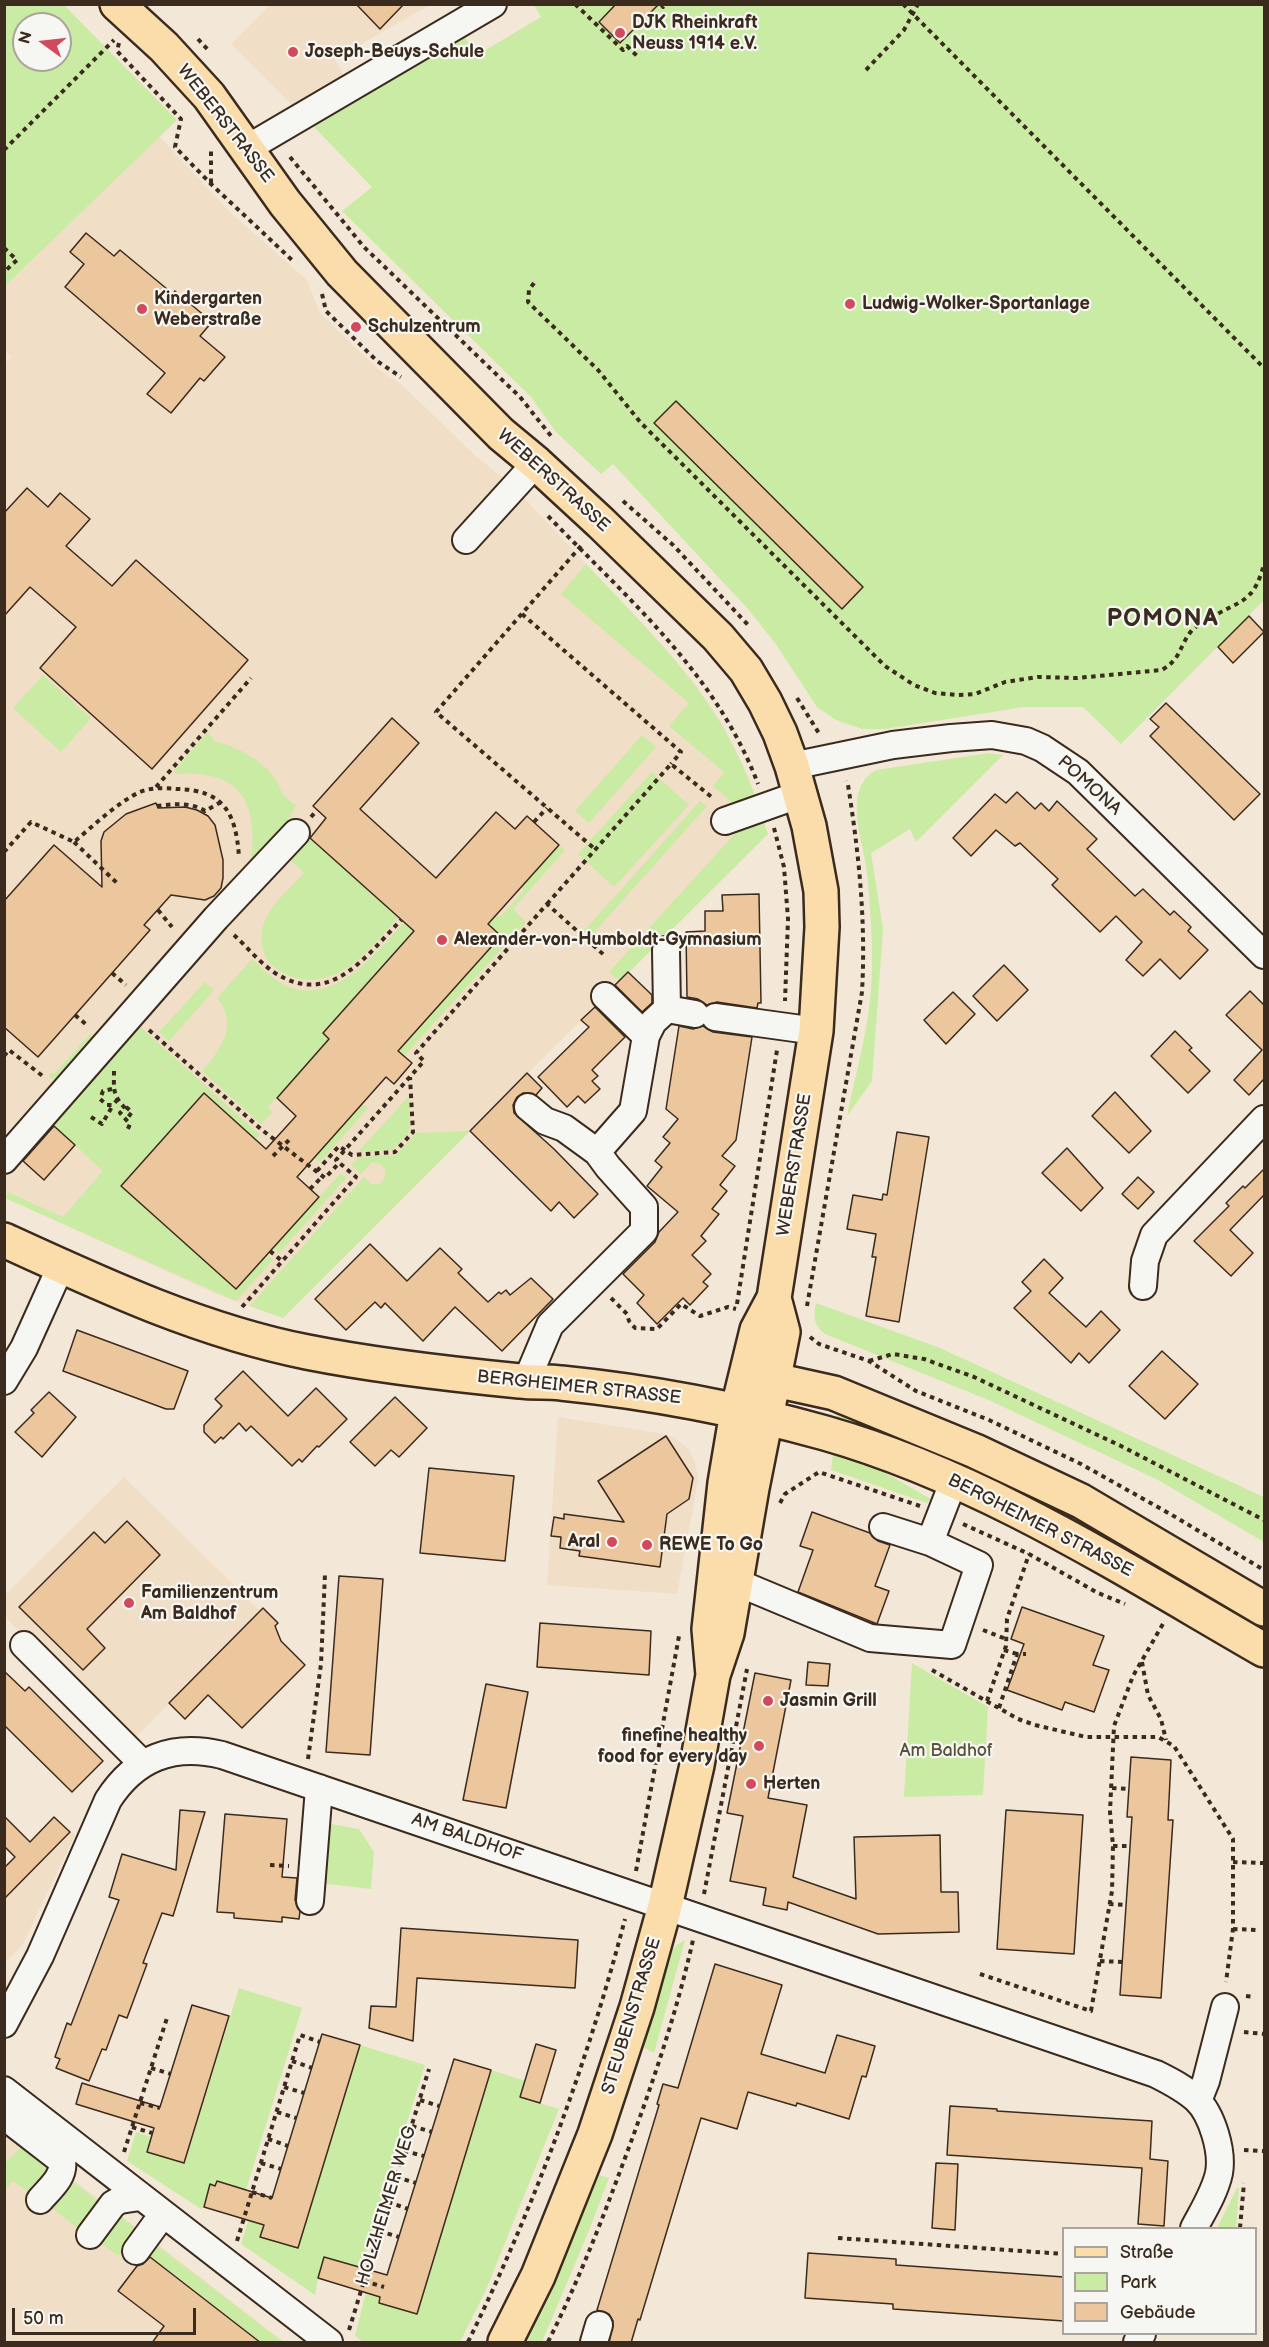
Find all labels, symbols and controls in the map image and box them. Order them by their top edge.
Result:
north arrow [12,12,72,72]
place label: DJK Rheinkraft Neuss 1914 e.V. [632,12,757,54]
marker: DJK Rheinkraft Neuss 1914 e.V. [613,26,627,40]
text: N [15,29,37,46]
place label: Joseph-Beuys-Schule [305,41,484,63]
marker: Joseph-Beuys-Schule [286,45,300,59]
street label: WEBERSTRASSE [172,61,278,187]
place label: Kindergarten Weberstraße [154,288,262,330]
place label: Ludwig-Wolker-Sportanlage [862,293,1090,315]
marker: Ludwig-Wolker-Sportanlage [843,297,857,311]
marker: Kindergarten Weberstraße [135,302,149,316]
place label: Schulzentrum [368,316,481,338]
marker: Schulzentrum [349,320,363,334]
street label: WEBERSTRASSE [492,425,614,537]
district label: POMONA [1107,606,1219,634]
street label: POMONA [1052,752,1126,820]
place label: Alexander-von-Humboldt-Gymnasium [454,929,761,951]
marker: Alexander-von-Humboldt-Gymnasium [435,933,449,947]
street label: WEBERSTRASSE [773,1092,817,1238]
street label: BERGHEIMER STRASSE [476,1367,682,1409]
street label: BERGHEIMER STRASSE [944,1470,1136,1582]
place label: Aral [568,1531,600,1553]
place label: REWE To Go [659,1534,763,1556]
marker: Aral [605,1535,619,1549]
marker: REWE To Go [640,1538,654,1552]
place label: Familienzentrum Am Baldhof [141,1582,278,1624]
marker: Familienzentrum Am Baldhof [122,1596,136,1610]
place label: Jasmin Grill [780,1690,877,1712]
marker: Jasmin Grill [761,1694,775,1708]
place label: finefine healthy food for every day [598,1725,747,1768]
marker: finefine healthy food for every day [752,1739,766,1753]
park label: Am Baldhof [899,1740,993,1762]
place label: Herten [763,1773,820,1795]
marker: Herten [744,1777,758,1791]
street label: AM BALDHOF [409,1809,525,1867]
street label: STEUBENSTRASSE [598,1935,666,2097]
street label: HOLZHEIMER WEG [352,2124,422,2288]
legend [1062,2227,1257,2335]
text: Straße [1120,2242,1173,2263]
text: Park [1120,2272,1156,2293]
scale bar [15,2296,200,2334]
text: Gebäude [1120,2302,1196,2323]
text: 50 m [23,2308,64,2329]

